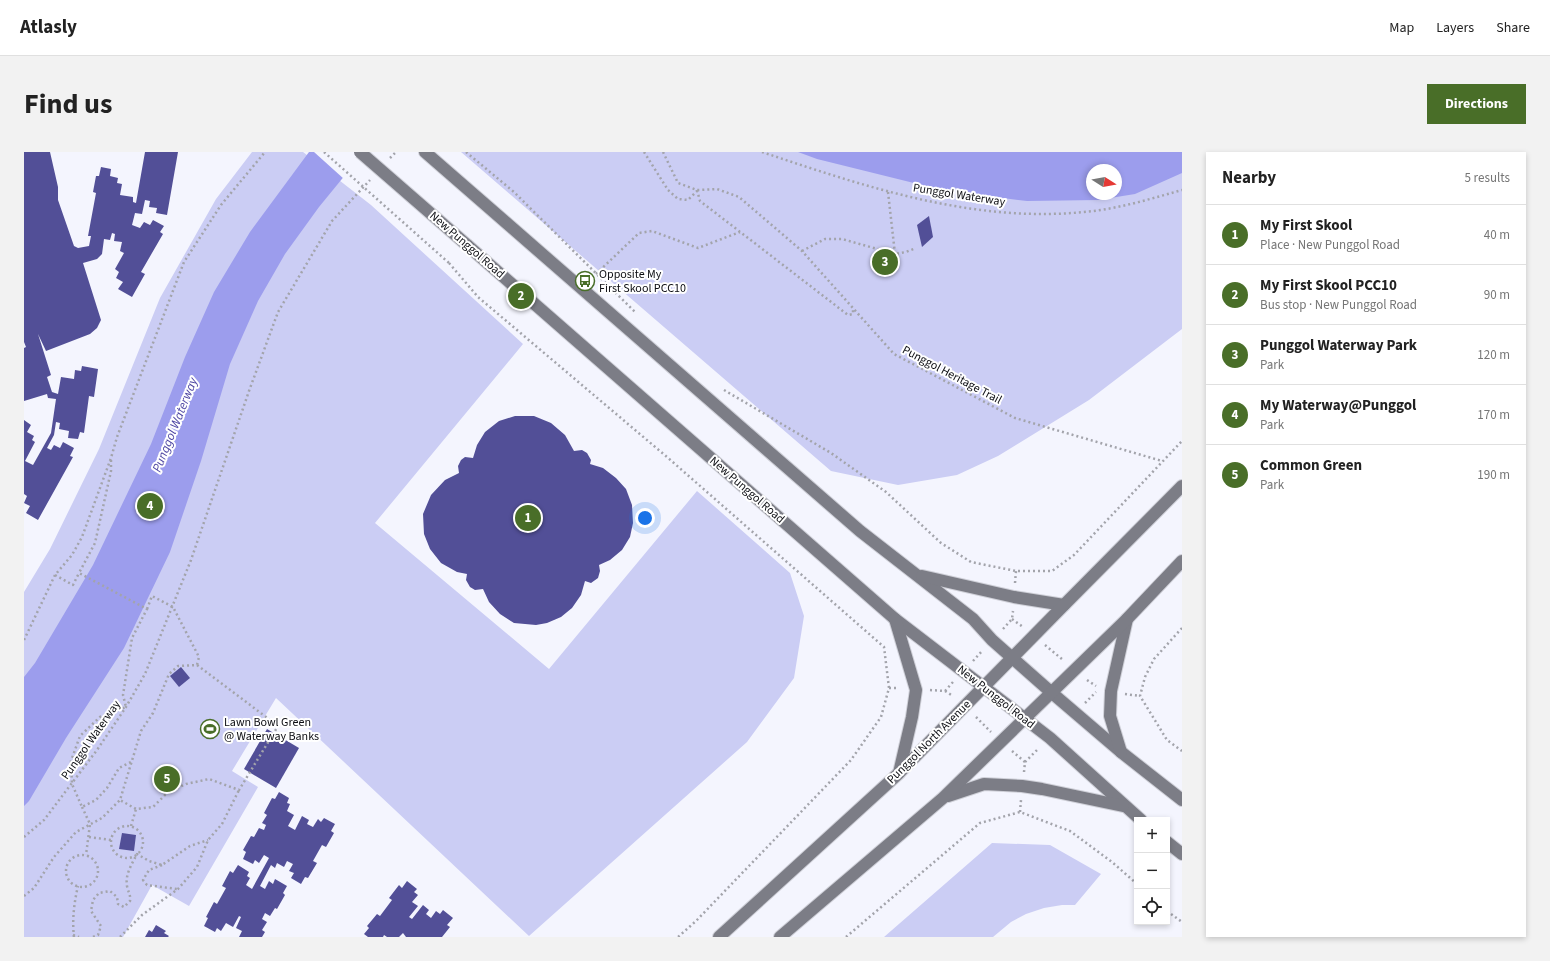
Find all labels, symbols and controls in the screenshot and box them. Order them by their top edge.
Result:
text: Atlasly [20,14,77,41]
text: Map [1389,18,1414,38]
text: Layers [1436,18,1474,38]
text: Share [1496,18,1530,38]
text: Find us [24,84,112,124]
button: Directions [1427,84,1526,124]
north arrow [1086,164,1122,200]
text: Nearby [1222,166,1276,190]
text: 5 results [1465,169,1510,187]
street label: Punggol Waterway [912,179,1007,211]
street label: New Punggol Road [426,208,508,282]
text: My First Skool [1260,215,1352,236]
text: 1 [1232,226,1238,244]
text: 40 m [1484,226,1510,244]
text: Place · New Punggol Road [1260,236,1400,254]
pin: 3 [872,247,898,277]
place label: Opposite My First Skool PCC10 [599,266,686,297]
bus stop icon: Opposite My First Skool PCC10 [574,270,596,292]
text: My First Skool PCC10 [1260,275,1397,296]
pin: 2 [508,281,534,311]
text: 2 [1232,286,1238,304]
text: 90 m [1484,286,1510,304]
text: Bus stop · New Punggol Road [1260,296,1417,314]
text: Punggol Waterway Park [1260,335,1417,356]
street label: Punggol Heritage Trail [899,342,1005,408]
text: 3 [1232,346,1238,364]
text: 120 m [1477,346,1510,364]
text: Park [1260,356,1284,374]
water label: Punggol Waterway [148,374,203,475]
text: My Waterway@Punggol [1260,395,1416,416]
text: 4 [1232,406,1238,424]
text: 170 m [1477,406,1510,424]
text: Park [1260,416,1284,434]
street label: New Punggol Road [706,453,788,527]
text: Common Green [1260,455,1362,476]
text: 5 [1232,466,1238,484]
text: 190 m [1477,466,1510,484]
text: Park [1260,476,1284,494]
pin: 4 [137,491,163,521]
pin: 1 [515,503,541,533]
your location [635,508,655,528]
street label: New Punggol Road [954,661,1038,733]
street label: Punggol North Avenue [883,696,975,788]
street label: Punggol Waterway [57,697,125,783]
place label: Lawn Bowl Green @ Waterway Banks [224,714,319,745]
sports icon: Lawn Bowl Green @ Waterway Banks [199,718,221,740]
pin: 5 [154,764,180,794]
map controls [1134,817,1170,925]
button: + [1134,817,1170,853]
button: − [1134,853,1170,889]
button: locate [1134,889,1170,925]

